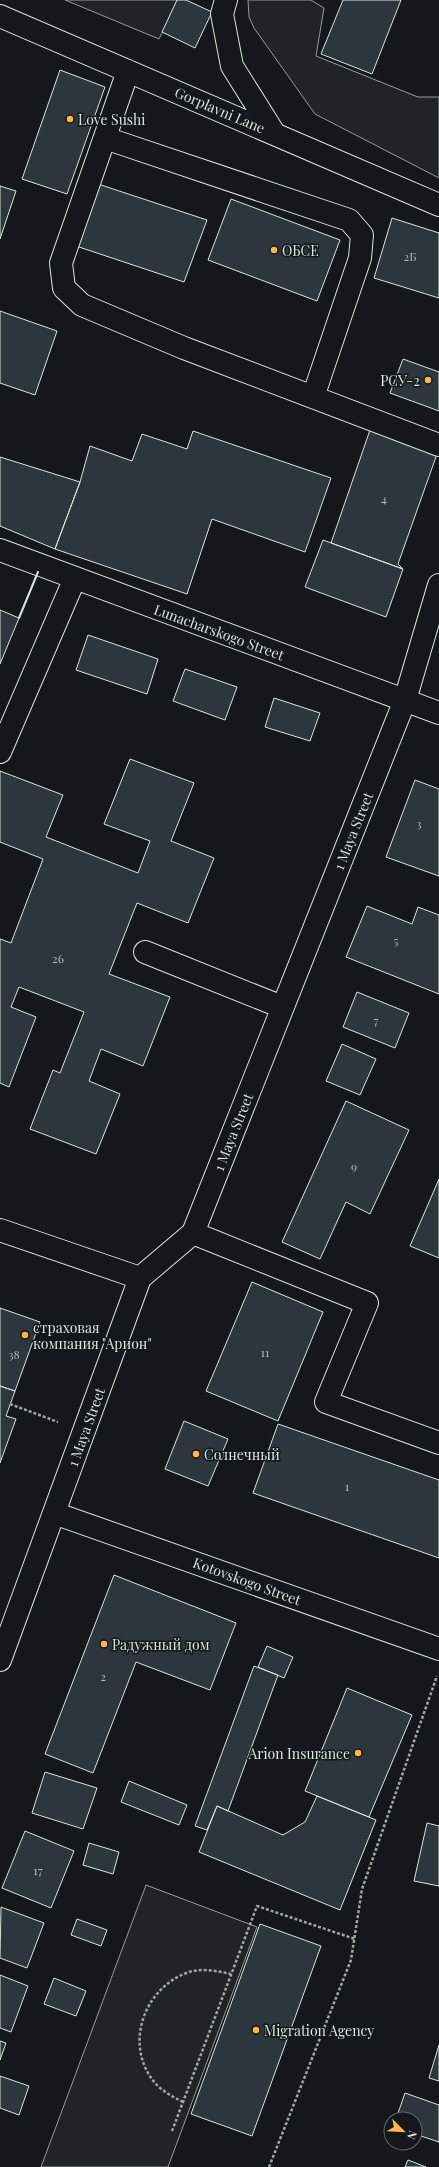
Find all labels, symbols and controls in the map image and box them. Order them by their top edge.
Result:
street label: Gorplavni Lane [172,82,268,138]
place label: Love Sushi [78,110,145,129]
marker: Love Sushi [65,114,75,124]
place label: ОБСЕ [282,241,319,260]
marker: ОБСЕ [269,245,279,255]
house number: 2Б [404,248,416,264]
place label: РСУ-2 [380,371,420,390]
marker: РСУ-2 [423,375,433,385]
house number: 4 [381,490,387,506]
street label: Lunacharskogo Street [151,600,288,665]
street label: 1 Maya Street [329,788,378,873]
house number: 3 [416,815,422,831]
house number: 5 [394,932,399,948]
house number: 26 [52,950,64,966]
house number: 7 [374,1012,379,1028]
street label: 1 Maya Street [209,1089,258,1174]
house number: 9 [351,1158,357,1174]
place label: страховая компания "Арион" [33,1318,152,1353]
marker: страховая компания "Арион" [20,1330,30,1340]
house number: 11 [261,1344,270,1360]
house number: 38 [8,1346,20,1362]
street label: 1 Maya Street [63,1384,109,1469]
place label: Солнечный [204,1445,280,1464]
marker: Солнечный [191,1449,201,1459]
house number: 1 [345,1478,350,1494]
street label: Kotovskogo Street [190,1553,304,1610]
place label: Радужный дом [112,1635,210,1654]
marker: Радужный дом [99,1639,109,1649]
house number: 2 [100,1668,106,1684]
place label: Arion Insurance [247,1744,350,1763]
marker: Arion Insurance [353,1748,363,1758]
house number: 17 [33,1862,43,1878]
place label: Migration Agency [264,2021,374,2040]
marker: Migration Agency [251,2025,261,2035]
north arrow [383,2111,423,2151]
text: N [404,2129,421,2142]

